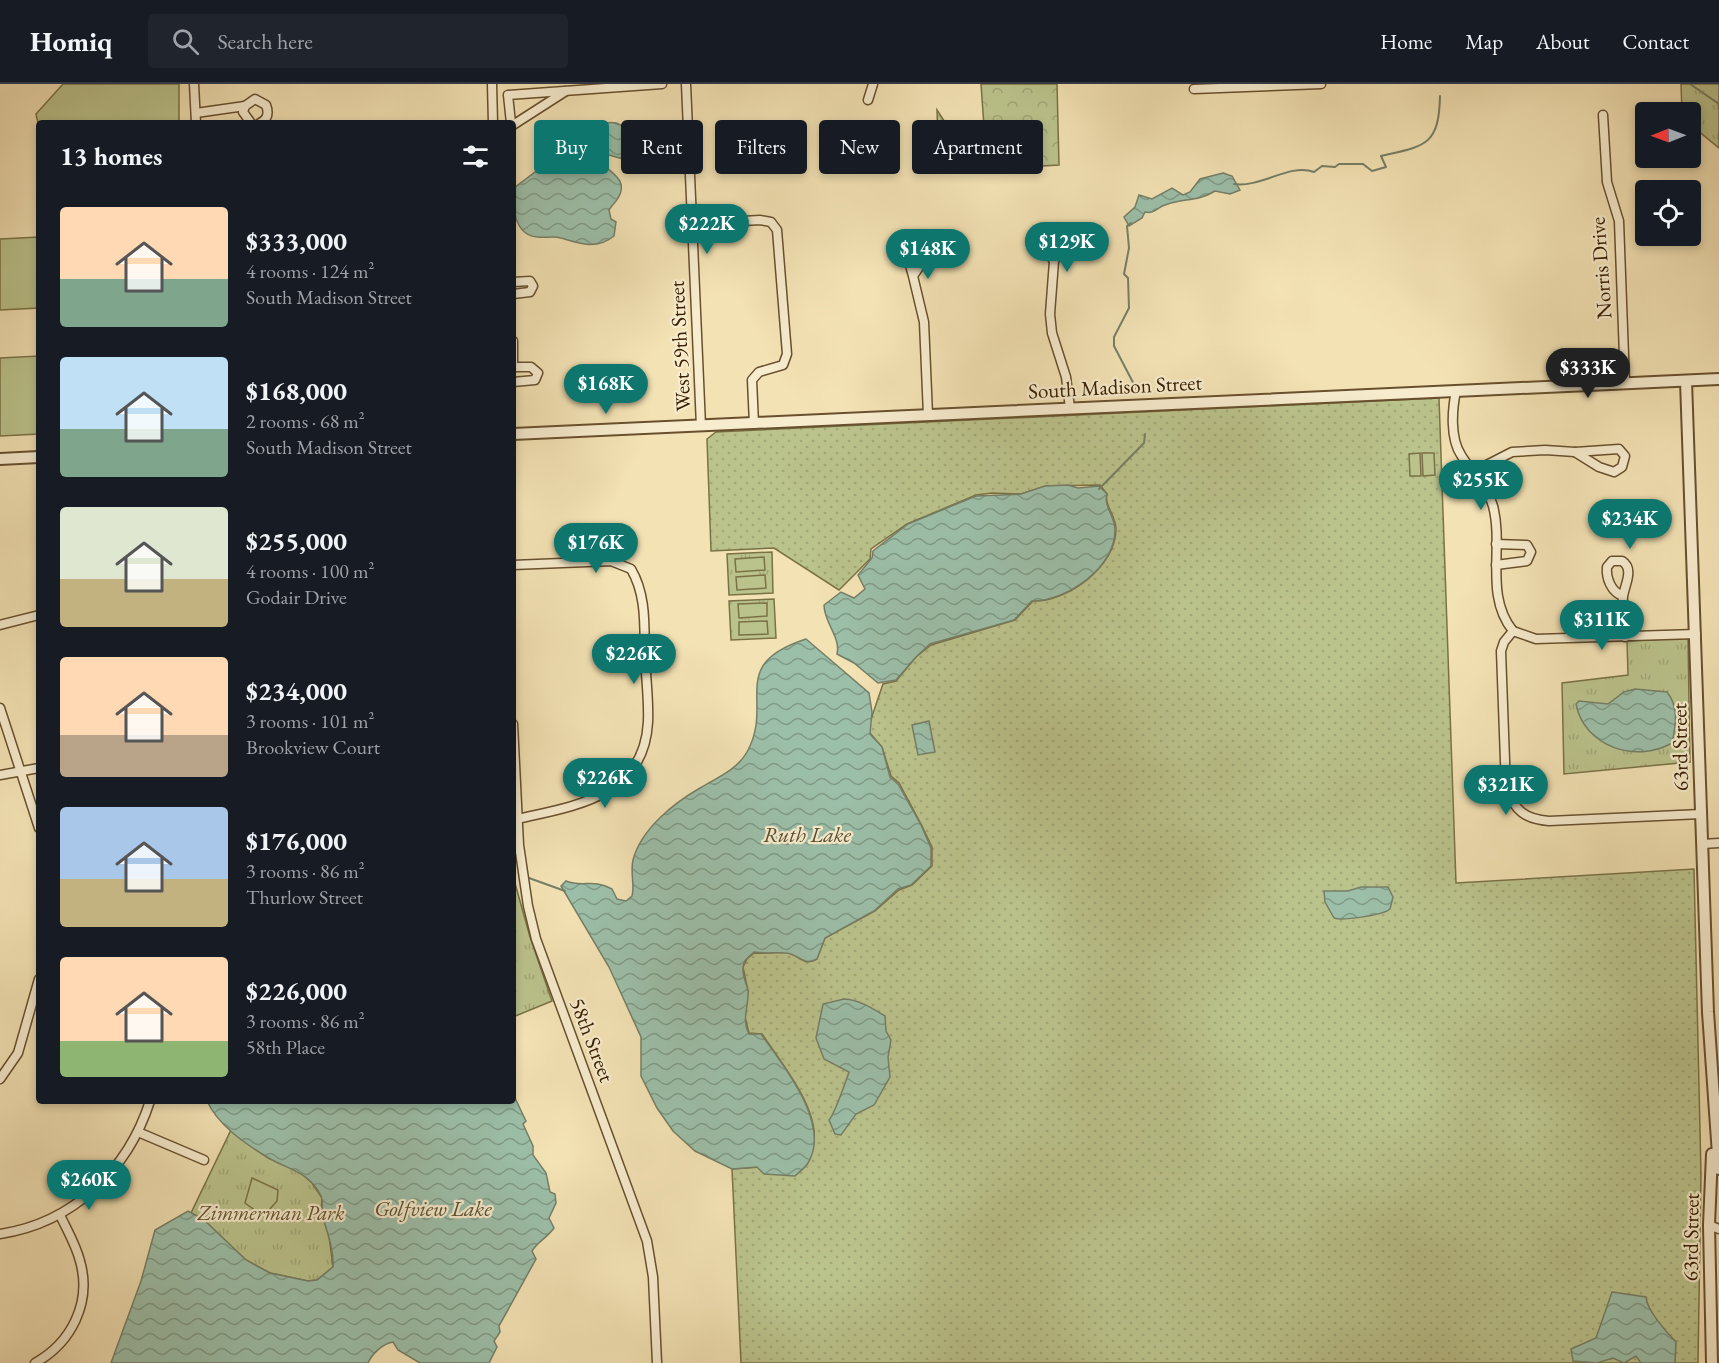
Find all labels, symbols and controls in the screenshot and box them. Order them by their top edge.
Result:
search box [148,14,568,68]
text: Homiq [30,23,112,59]
icon: search [169,25,202,58]
text: Search here [217,27,313,56]
text: Home [1380,28,1432,55]
text: Map [1465,28,1503,55]
text: About [1536,28,1589,55]
text: Contact [1622,28,1689,55]
north arrow [1635,102,1701,168]
map controls [1635,102,1701,246]
chip: Buy [534,120,609,174]
chip: Rent [621,120,703,174]
chip: Filters [715,120,807,174]
chip: New [819,120,900,174]
chip: Apartment [912,120,1043,174]
text: 13 homes [60,139,162,173]
icon: filters [459,140,492,173]
button: locate [1635,180,1701,246]
pin: $222K [665,204,749,255]
text: $222K [679,210,735,236]
street label: Norris Drive [1583,216,1618,320]
pin: $129K [1025,222,1109,273]
text: $333,000 [246,224,347,258]
text: $129K [1039,228,1095,254]
pin: $148K [886,229,970,280]
icon: home [108,231,180,303]
text: $148K [900,235,956,261]
text: 4 rooms · 124 m² [246,258,374,284]
street label: West 59th Street [663,280,696,412]
text: South Madison Street [246,284,412,310]
pin: $333K [1546,348,1630,399]
text: $333K [1560,354,1616,380]
pin: $168K [564,364,648,415]
street label: South Madison Street [1027,368,1203,405]
text: $168K [578,370,634,396]
text: $168,000 [246,374,347,408]
icon: home [108,381,180,453]
text: 2 rooms · 68 m² [246,408,365,434]
text: South Madison Street [246,434,412,460]
pin: $255K [1439,460,1523,511]
text: $255K [1453,466,1509,492]
pin: $234K [1588,499,1672,550]
text: $234K [1602,505,1658,531]
pin: $176K [554,523,638,574]
text: $255,000 [246,524,347,558]
text: $176K [568,529,624,555]
icon: home [108,531,180,603]
text: 4 rooms · 100 m² [246,558,374,584]
text: Godair Drive [246,584,347,610]
pin: $311K [1560,600,1644,651]
text: $311K [1574,606,1630,632]
pin: $226K [592,634,676,685]
text: $226K [606,640,662,666]
text: $234,000 [246,674,347,708]
icon: home [108,681,180,753]
street label: 63rd Street [1665,702,1694,791]
text: 3 rooms · 101 m² [246,708,374,734]
text: Brookview Court [246,734,380,760]
pin: $226K [563,758,647,809]
text: $226K [577,764,633,790]
pin: $321K [1464,765,1548,816]
text: $321K [1478,771,1534,797]
water label: Ruth Lake [763,820,852,849]
text: $176,000 [246,824,347,858]
icon: home [108,831,180,903]
text: 3 rooms · 86 m² [246,858,365,884]
text: Thurlow Street [246,884,363,910]
text: $226,000 [246,974,347,1008]
icon: home [108,981,180,1053]
street label: 58th Street [564,994,621,1086]
text: 3 rooms · 86 m² [246,1008,365,1034]
text: 58th Place [246,1034,325,1060]
pin: $260K [47,1160,131,1211]
text: $260K [61,1166,117,1192]
street label: 63rd Street [1676,1192,1705,1281]
water label: Golfview Lake [374,1194,492,1223]
park label: Zimmerman Park [196,1199,345,1226]

